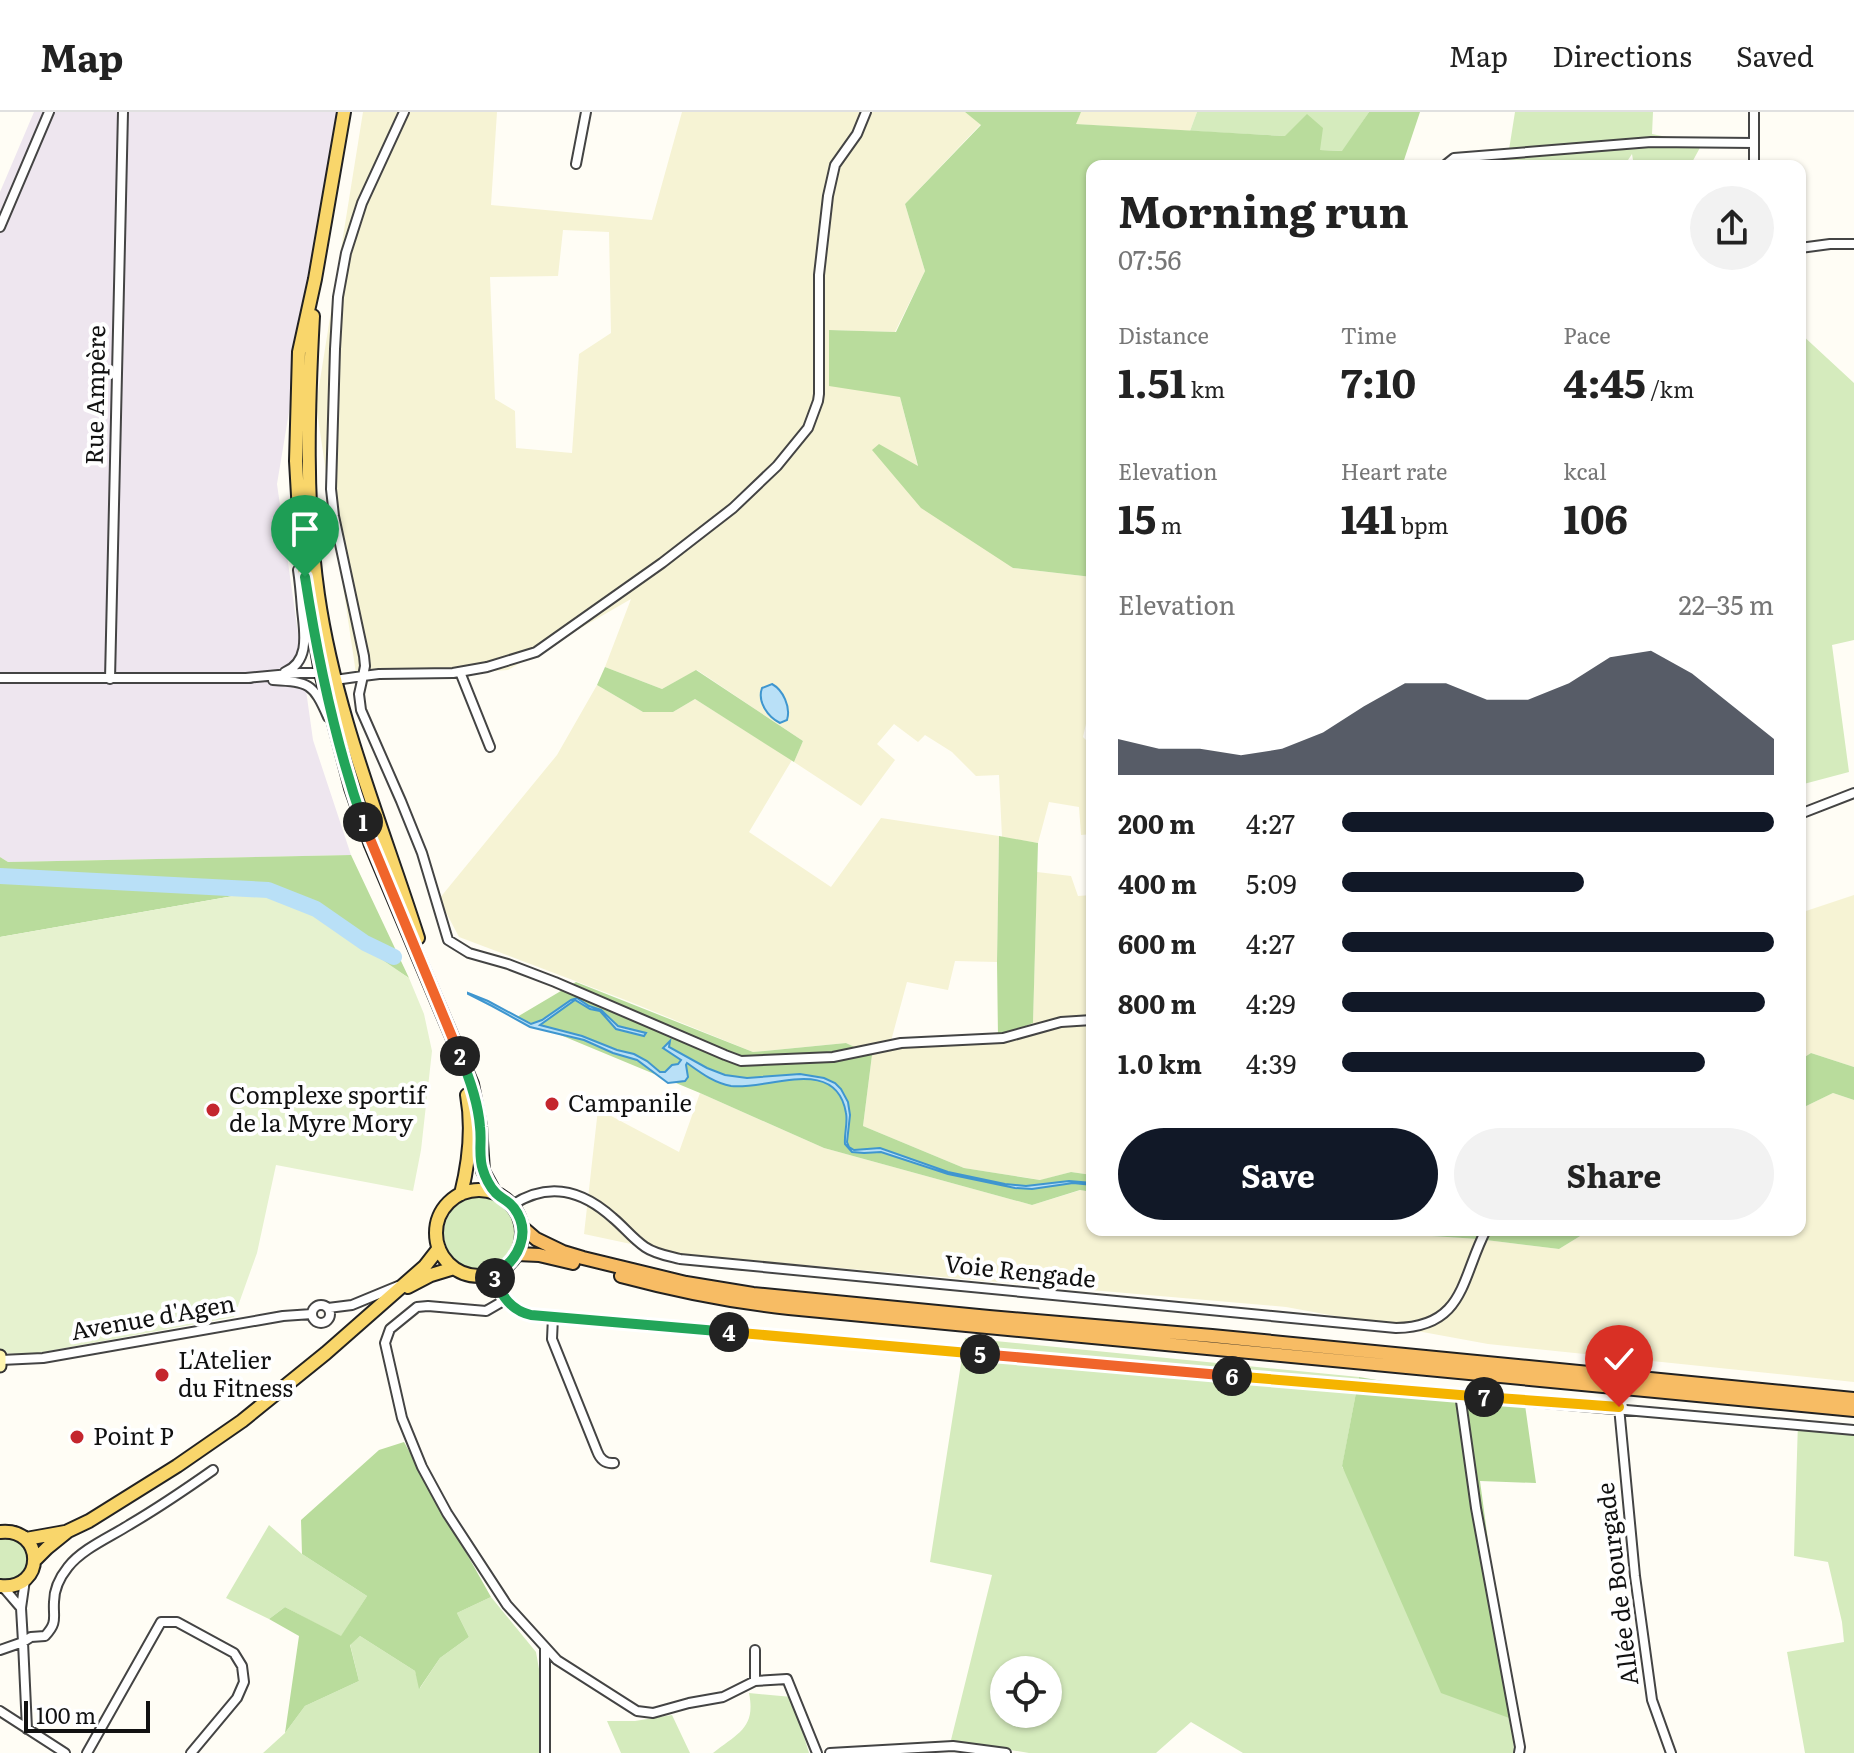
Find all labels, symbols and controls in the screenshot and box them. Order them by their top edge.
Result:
text: Map [40,27,124,84]
text: Map [1449,34,1508,76]
text: Directions [1552,34,1692,76]
text: Saved [1736,34,1814,76]
text: Morning run [1118,176,1409,242]
button: share [1690,186,1774,270]
text: 07:56 [1118,239,1182,278]
text: Distance [1118,318,1209,351]
text: Time [1341,318,1397,351]
text: Pace [1563,318,1611,351]
street label: Rue Ampère [75,325,112,465]
text: 1.51 [1118,351,1186,410]
text: 7:10 [1341,351,1416,410]
text: 4:45 [1563,351,1646,410]
text: km [1186,372,1225,405]
text: /km [1646,372,1694,405]
text: Elevation [1118,454,1217,487]
text: Heart rate [1341,454,1447,487]
text: kcal [1563,454,1607,487]
text: 15 [1118,487,1156,546]
text: 141 [1341,487,1396,546]
text: 106 [1563,487,1628,546]
pin [271,495,339,577]
icon: arrive [283,507,327,551]
text: m [1156,508,1182,541]
text: bpm [1396,508,1449,541]
text: Elevation [1118,584,1236,623]
text: 22–35 m [1679,584,1774,623]
pin: 1 [343,802,383,842]
text: 200 m [1118,803,1195,842]
text: 4:27 [1246,803,1295,842]
text: 1 [358,805,368,838]
text: 400 m [1118,863,1197,902]
text: 5:09 [1246,863,1297,902]
text: 600 m [1118,923,1196,962]
text: 4:27 [1246,923,1295,962]
text: 800 m [1118,983,1196,1022]
text: 4:29 [1246,983,1296,1022]
pin: 2 [440,1036,480,1076]
text: 2 [454,1039,466,1072]
text: 1.0 km [1118,1043,1202,1082]
text: 4:39 [1246,1043,1296,1082]
place label: Complexe sportif de la Myre Mory [229,1076,427,1139]
place label: Campanile [568,1084,692,1119]
marker: Campanile [543,1095,561,1113]
marker: Complexe sportif de la Myre Mory [204,1101,222,1119]
button: Save [1118,1128,1438,1220]
button: Share [1454,1128,1774,1220]
street label: Voie Rengade [943,1244,1098,1295]
pin: 3 [475,1258,515,1298]
text: 3 [489,1261,501,1294]
street label: Avenue d'Agen [68,1284,237,1347]
pin: 4 [709,1312,749,1352]
text: 4 [722,1315,736,1348]
pin [1585,1325,1653,1407]
pin: 5 [960,1334,1000,1374]
text: 5 [974,1337,986,1370]
icon: check [1597,1337,1641,1381]
place label: L'Atelier du Fitness [178,1341,293,1404]
pin: 6 [1212,1356,1252,1396]
text: 6 [1226,1359,1238,1392]
marker: L'Atelier du Fitness [153,1366,171,1384]
pin: 7 [1464,1377,1504,1417]
text: 7 [1478,1380,1490,1413]
place label: Point P [93,1417,174,1452]
marker: Point P [68,1428,86,1446]
street label: Allée de Bourgade [1586,1481,1645,1688]
map controls [990,1656,1062,1728]
button: locate [990,1656,1062,1728]
scale bar [24,1697,150,1733]
text: 100 m [36,1698,96,1731]

